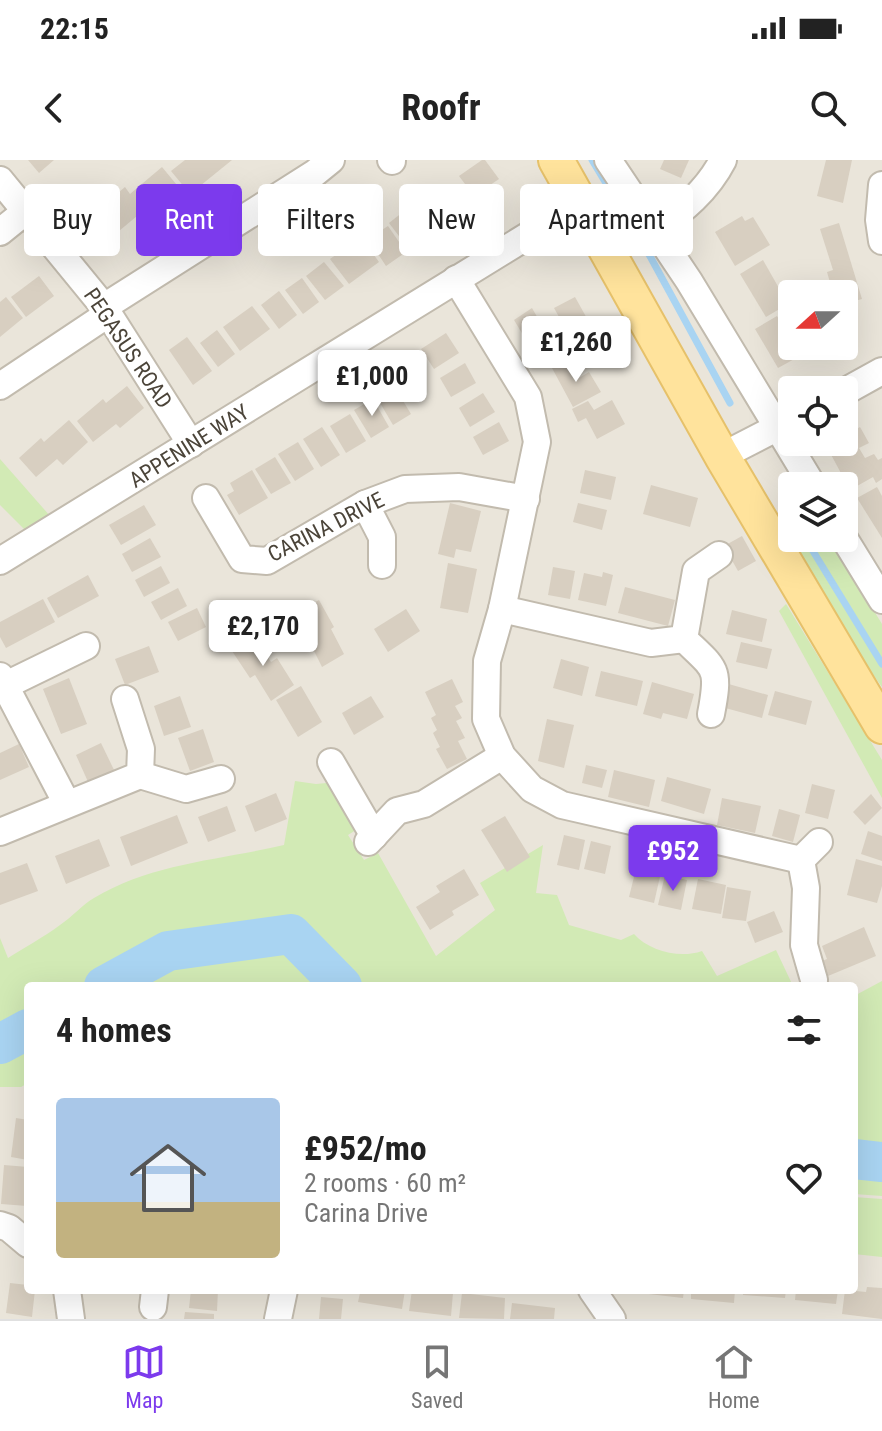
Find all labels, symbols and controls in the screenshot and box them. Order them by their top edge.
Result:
text: 22:15 [40,11,109,46]
icon: back [32,86,76,130]
icon: search [806,86,850,130]
text: Roofr [401,87,481,129]
chip: Buy [24,184,120,256]
chip: Rent [136,184,242,256]
chip: Filters [258,184,383,256]
chip: New [399,184,504,256]
chip: Apartment [520,184,693,256]
north arrow [778,280,858,360]
map controls [778,280,858,552]
street label: PEGASUS ROAD [79,283,177,413]
pin: £1,260 [511,316,641,384]
text: £1,260 [540,327,612,357]
pin: £1,000 [307,350,437,418]
text: £1,000 [336,361,408,391]
button: locate [778,376,858,456]
street label: APPENINE WAY [125,399,254,493]
button: layers [778,472,858,552]
street label: CARINA DRIVE [264,487,388,567]
pin: £2,170 [198,600,328,668]
text: £2,170 [227,611,299,641]
pin: £952 [626,825,720,893]
text: £952 [646,836,700,866]
icon: filters [782,1008,826,1052]
text: 4 homes [56,1010,172,1050]
text: £952/mo [304,1128,427,1168]
icon: home [120,1130,216,1226]
icon: heart [782,1156,826,1200]
text: 2 rooms · 60 m² [304,1168,466,1198]
text: Carina Drive [304,1198,428,1228]
tab: Map [122,1340,166,1413]
tab: Saved [411,1340,463,1413]
tab: Home [708,1340,760,1413]

